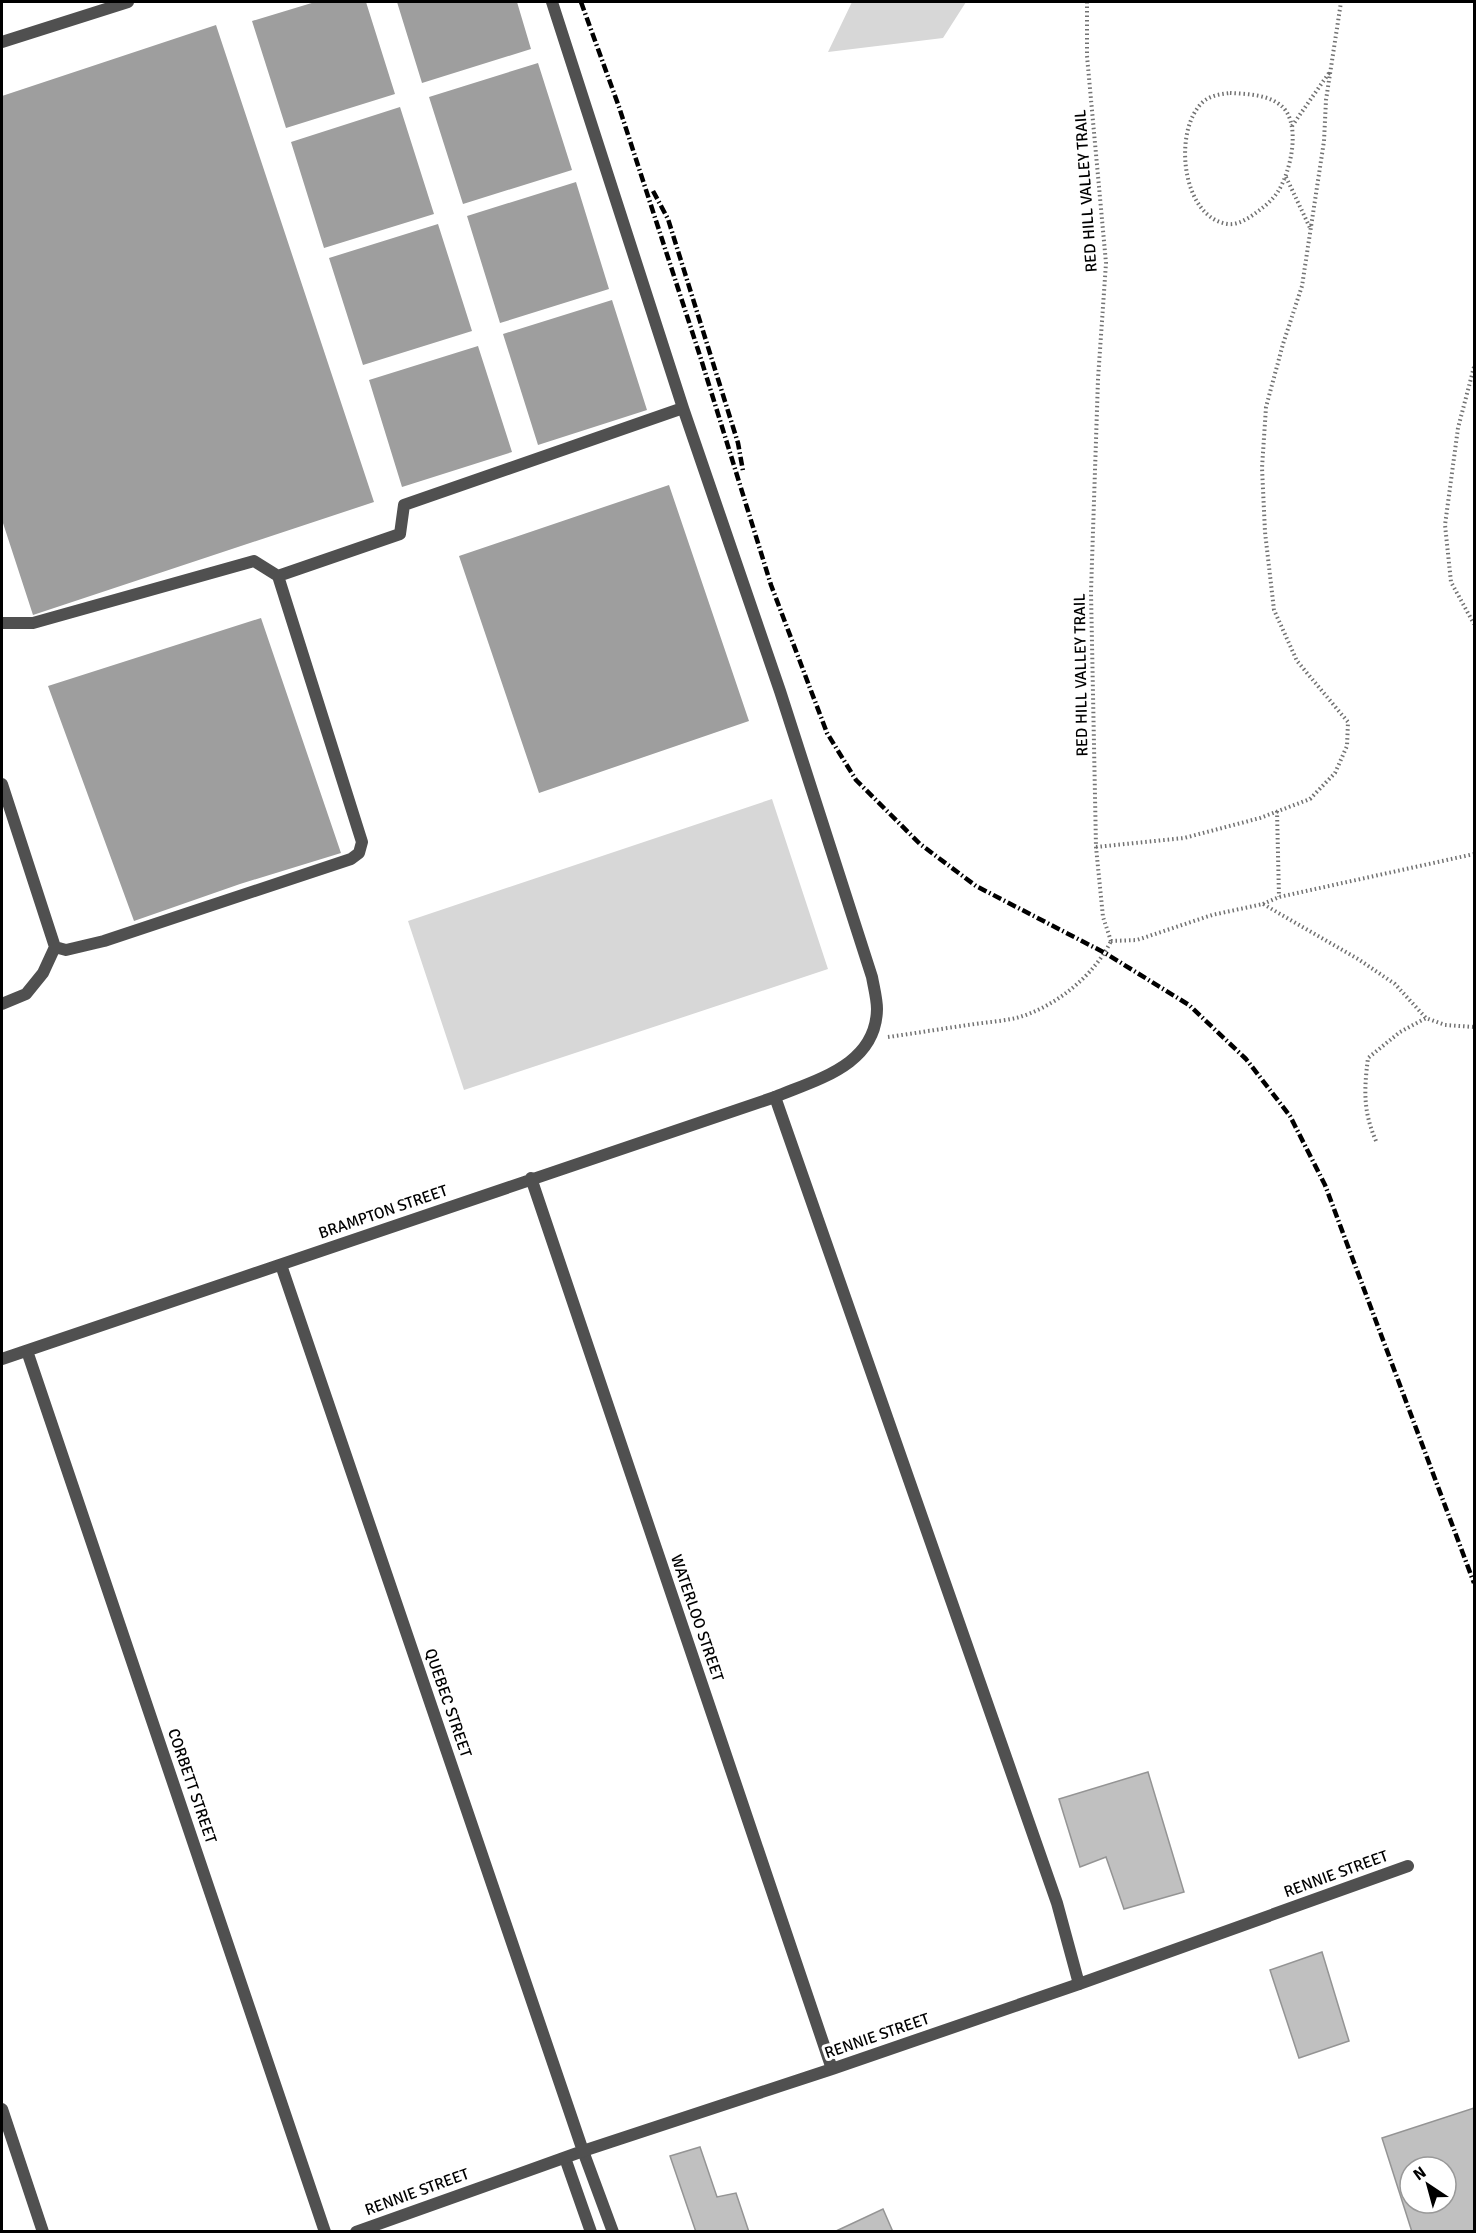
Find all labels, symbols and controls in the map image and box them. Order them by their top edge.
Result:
street label: RED HILL VALLEY TRAIL [1070,109,1102,273]
street label: RED HILL VALLEY TRAIL [1070,593,1092,757]
street label: BRAMPTON STREET [316,1180,450,1243]
street label: WATERLOO STREET [666,1552,728,1684]
street label: QUEBEC STREET [420,1646,476,1760]
street label: CORBETT STREET [163,1726,221,1846]
street label: RENNIE STREET [1281,1846,1391,1902]
street label: RENNIE STREET [822,2009,932,2063]
north arrow [1398,2155,1458,2215]
text: N [1409,2162,1430,2185]
street label: RENNIE STREET [362,2164,472,2220]

